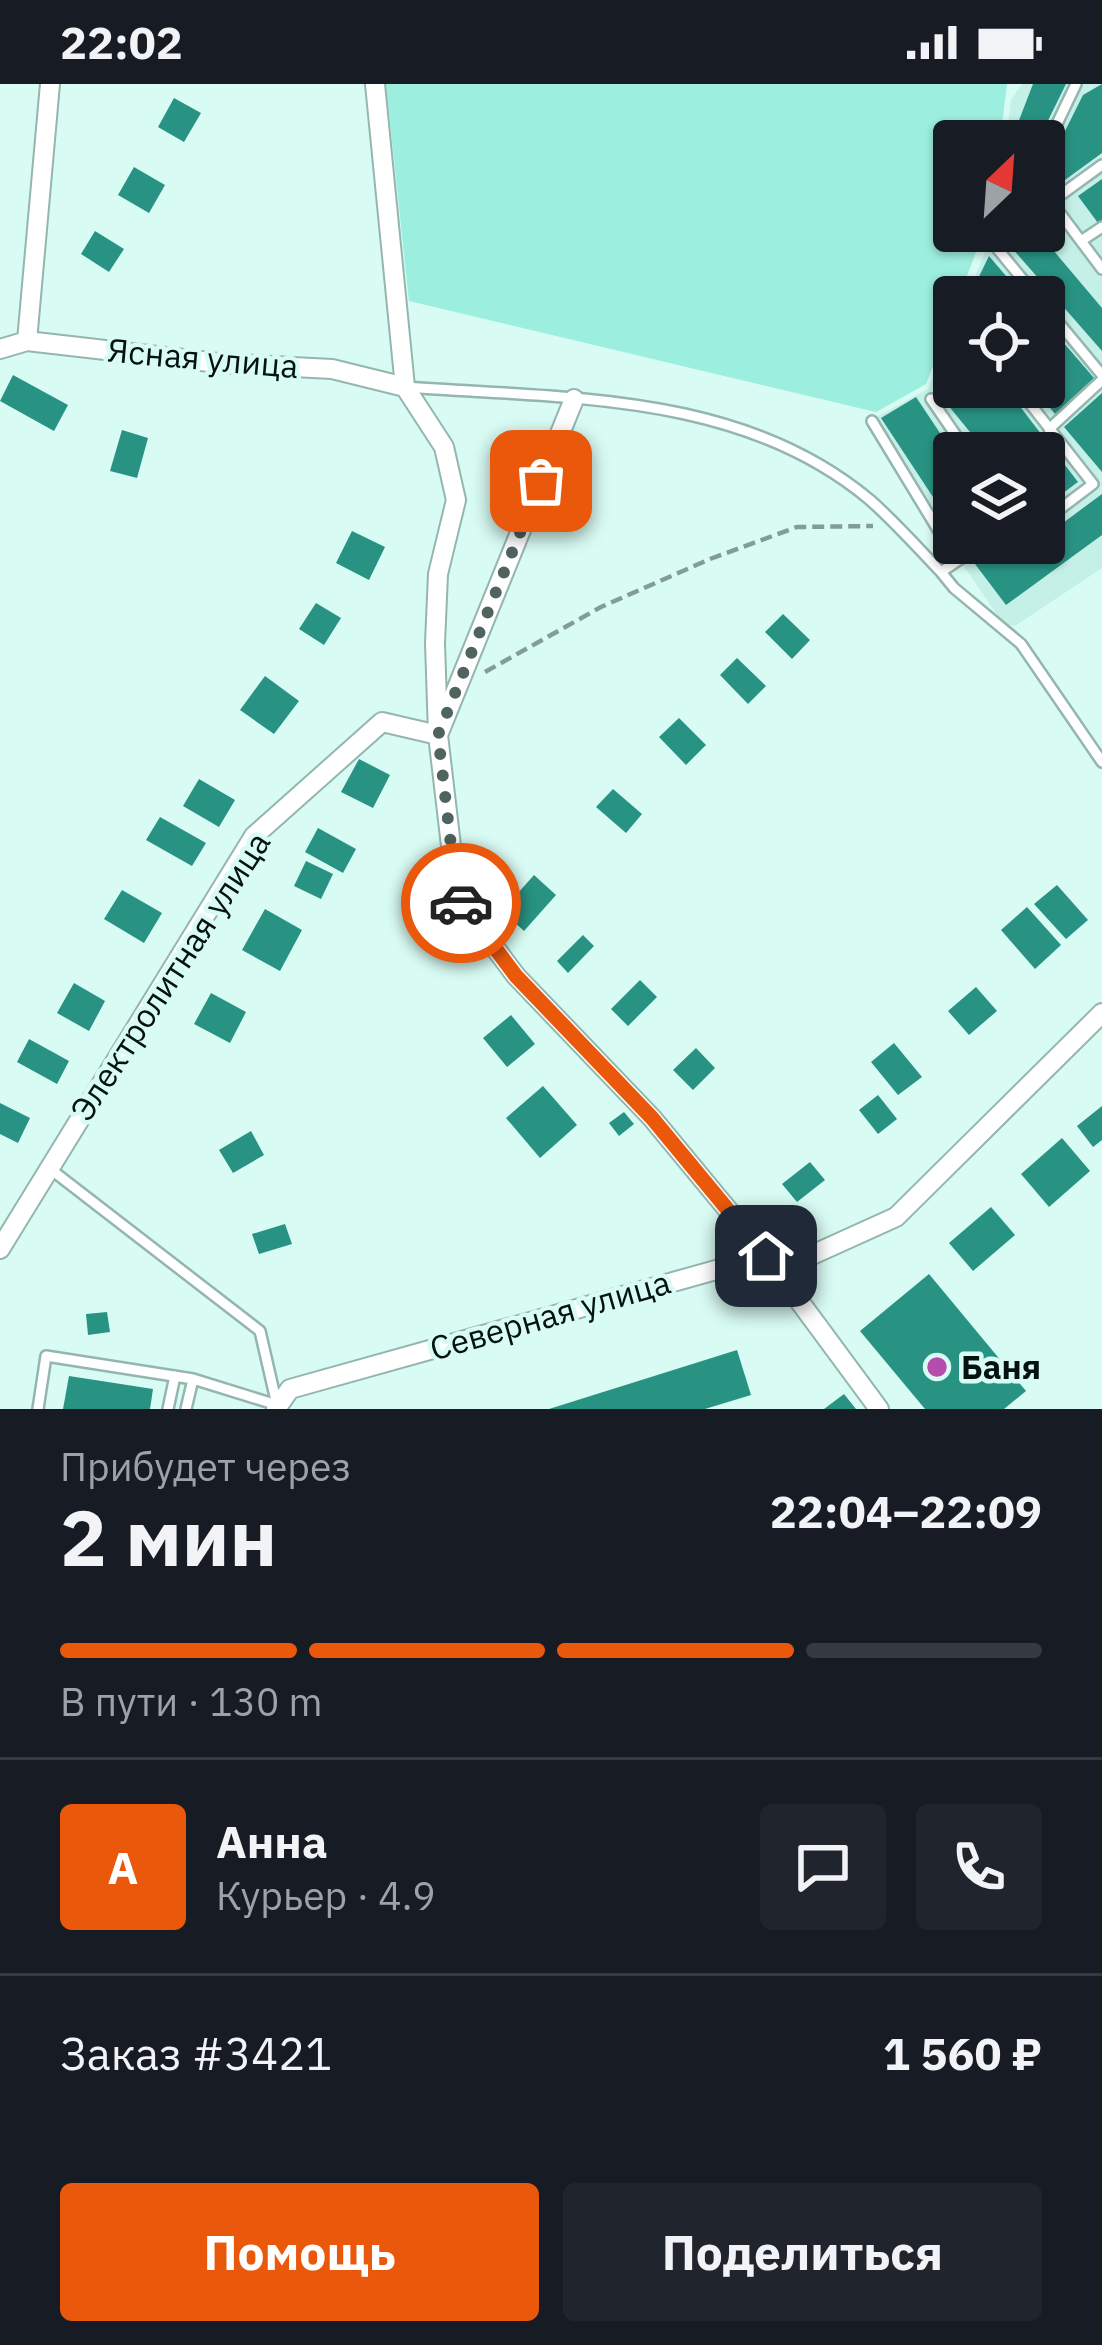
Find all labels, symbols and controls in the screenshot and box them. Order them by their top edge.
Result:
text: 22:02 [60,13,183,71]
north arrow [933,120,1065,252]
map controls [933,120,1065,564]
button: locate [933,276,1065,408]
street label: Ясная улица [106,328,300,387]
pin [490,430,592,532]
button: layers [933,432,1065,564]
icon: bag [508,448,574,514]
street label: Электролитная улица [60,823,279,1128]
courier [401,843,521,963]
icon: car [428,870,494,936]
pin [715,1205,817,1307]
icon: home [733,1223,799,1289]
street label: Северная улица [425,1260,675,1369]
place label: Баня [961,1345,1041,1388]
marker: Баня [924,1354,950,1380]
text: Прибудет через [60,1441,351,1492]
text: 22:04–22:09 [770,1482,1042,1540]
text: 2 мин [60,1486,277,1587]
text: В пути · 130 m [60,1676,323,1727]
button: chat [760,1804,886,1930]
button: phone [916,1804,1042,1930]
text: Анна [216,1812,328,1870]
text: А [108,1838,138,1896]
text: Курьер · 4.9 [216,1870,436,1921]
text: Заказ #3421 [60,2024,332,2082]
text: 1 560 ₽ [883,2024,1042,2082]
button: Помощь [60,2183,539,2321]
button: Поделиться [563,2183,1042,2321]

